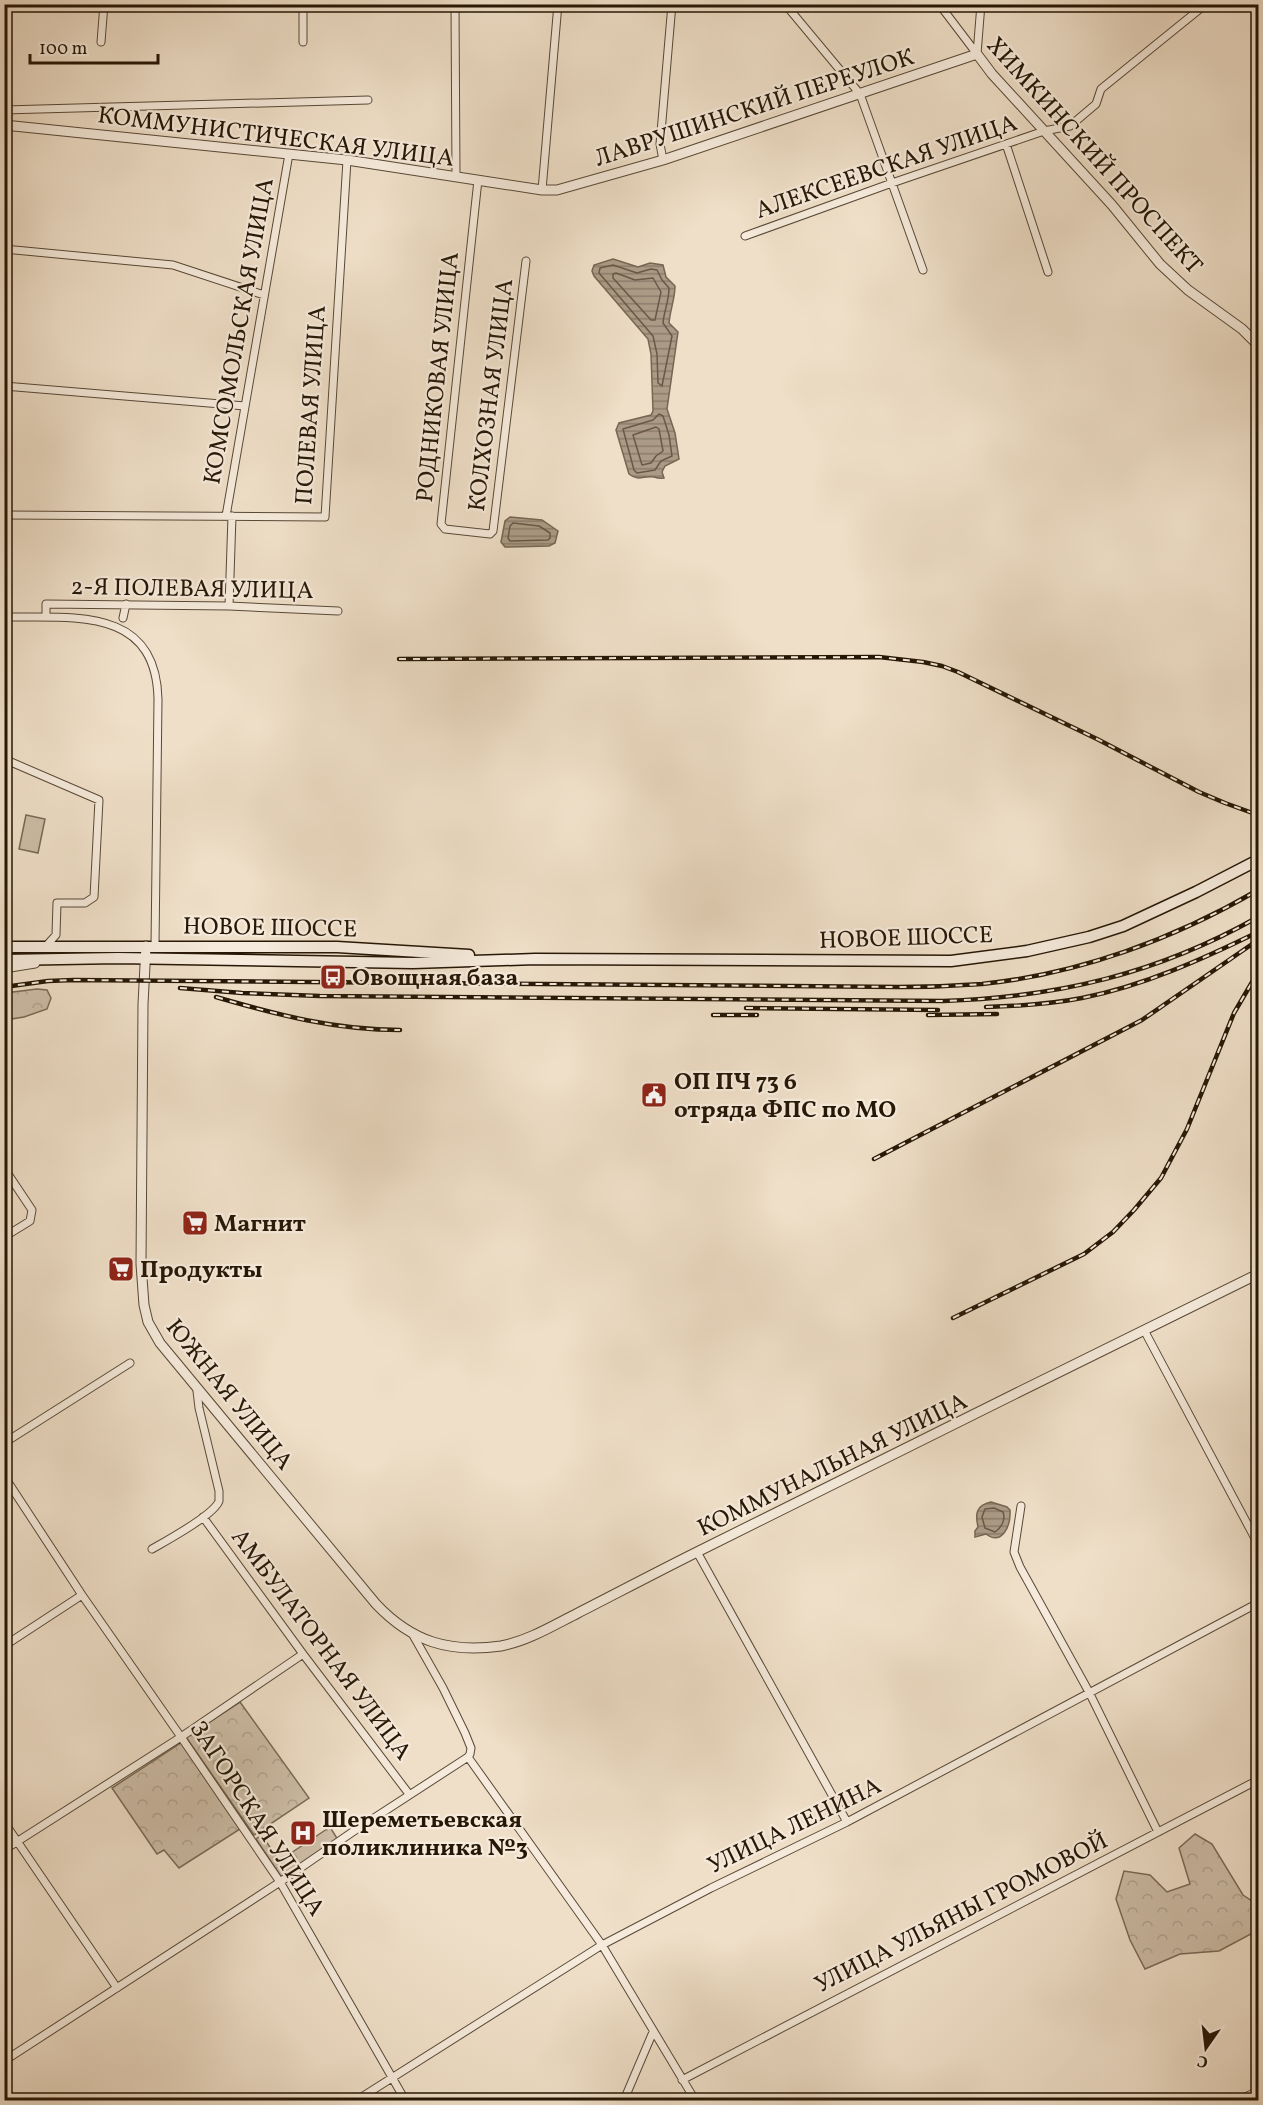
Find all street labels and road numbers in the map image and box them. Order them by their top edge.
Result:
street label: ХИМКИНСКИЙ ПРОСПЕКТ [978,30,1209,282]
street label: ЛАВРУШИНСКИЙ ПЕРЕУЛОК [590,41,919,177]
street label: КОММУНИСТИЧЕСКАЯ УЛИЦА [96,99,456,177]
street label: АЛЕКСЕЕВСКАЯ УЛИЦА [751,107,1022,229]
street label: КОМСОМОЛЬСКАЯ УЛИЦА [196,175,284,487]
street label: РОДНИКОВАЯ УЛИЦА [409,250,469,504]
street label: КОЛХОЗНАЯ УЛИЦА [461,277,523,514]
street label: ПОЛЕВАЯ УЛИЦА [288,304,336,506]
street label: 2-Я ПОЛЕВАЯ УЛИЦА [70,571,314,609]
street label: НОВОЕ ШОССЕ [182,910,357,948]
street label: НОВОЕ ШОССЕ [818,919,994,959]
street label: ЮЖНАЯ УЛИЦА [157,1312,300,1478]
street label: КОММУНАЛЬНАЯ УЛИЦА [692,1385,974,1546]
street label: АМБУЛАТОРНАЯ УЛИЦА [222,1522,419,1768]
street label: ЗАГОРСКАЯ УЛИЦА [180,1715,332,1923]
street label: УЛИЦА ЛЕНИНА [702,1770,888,1884]
street label: УЛИЦА УЛЬЯНЫ ГРОМОВОЙ [809,1825,1114,2003]

